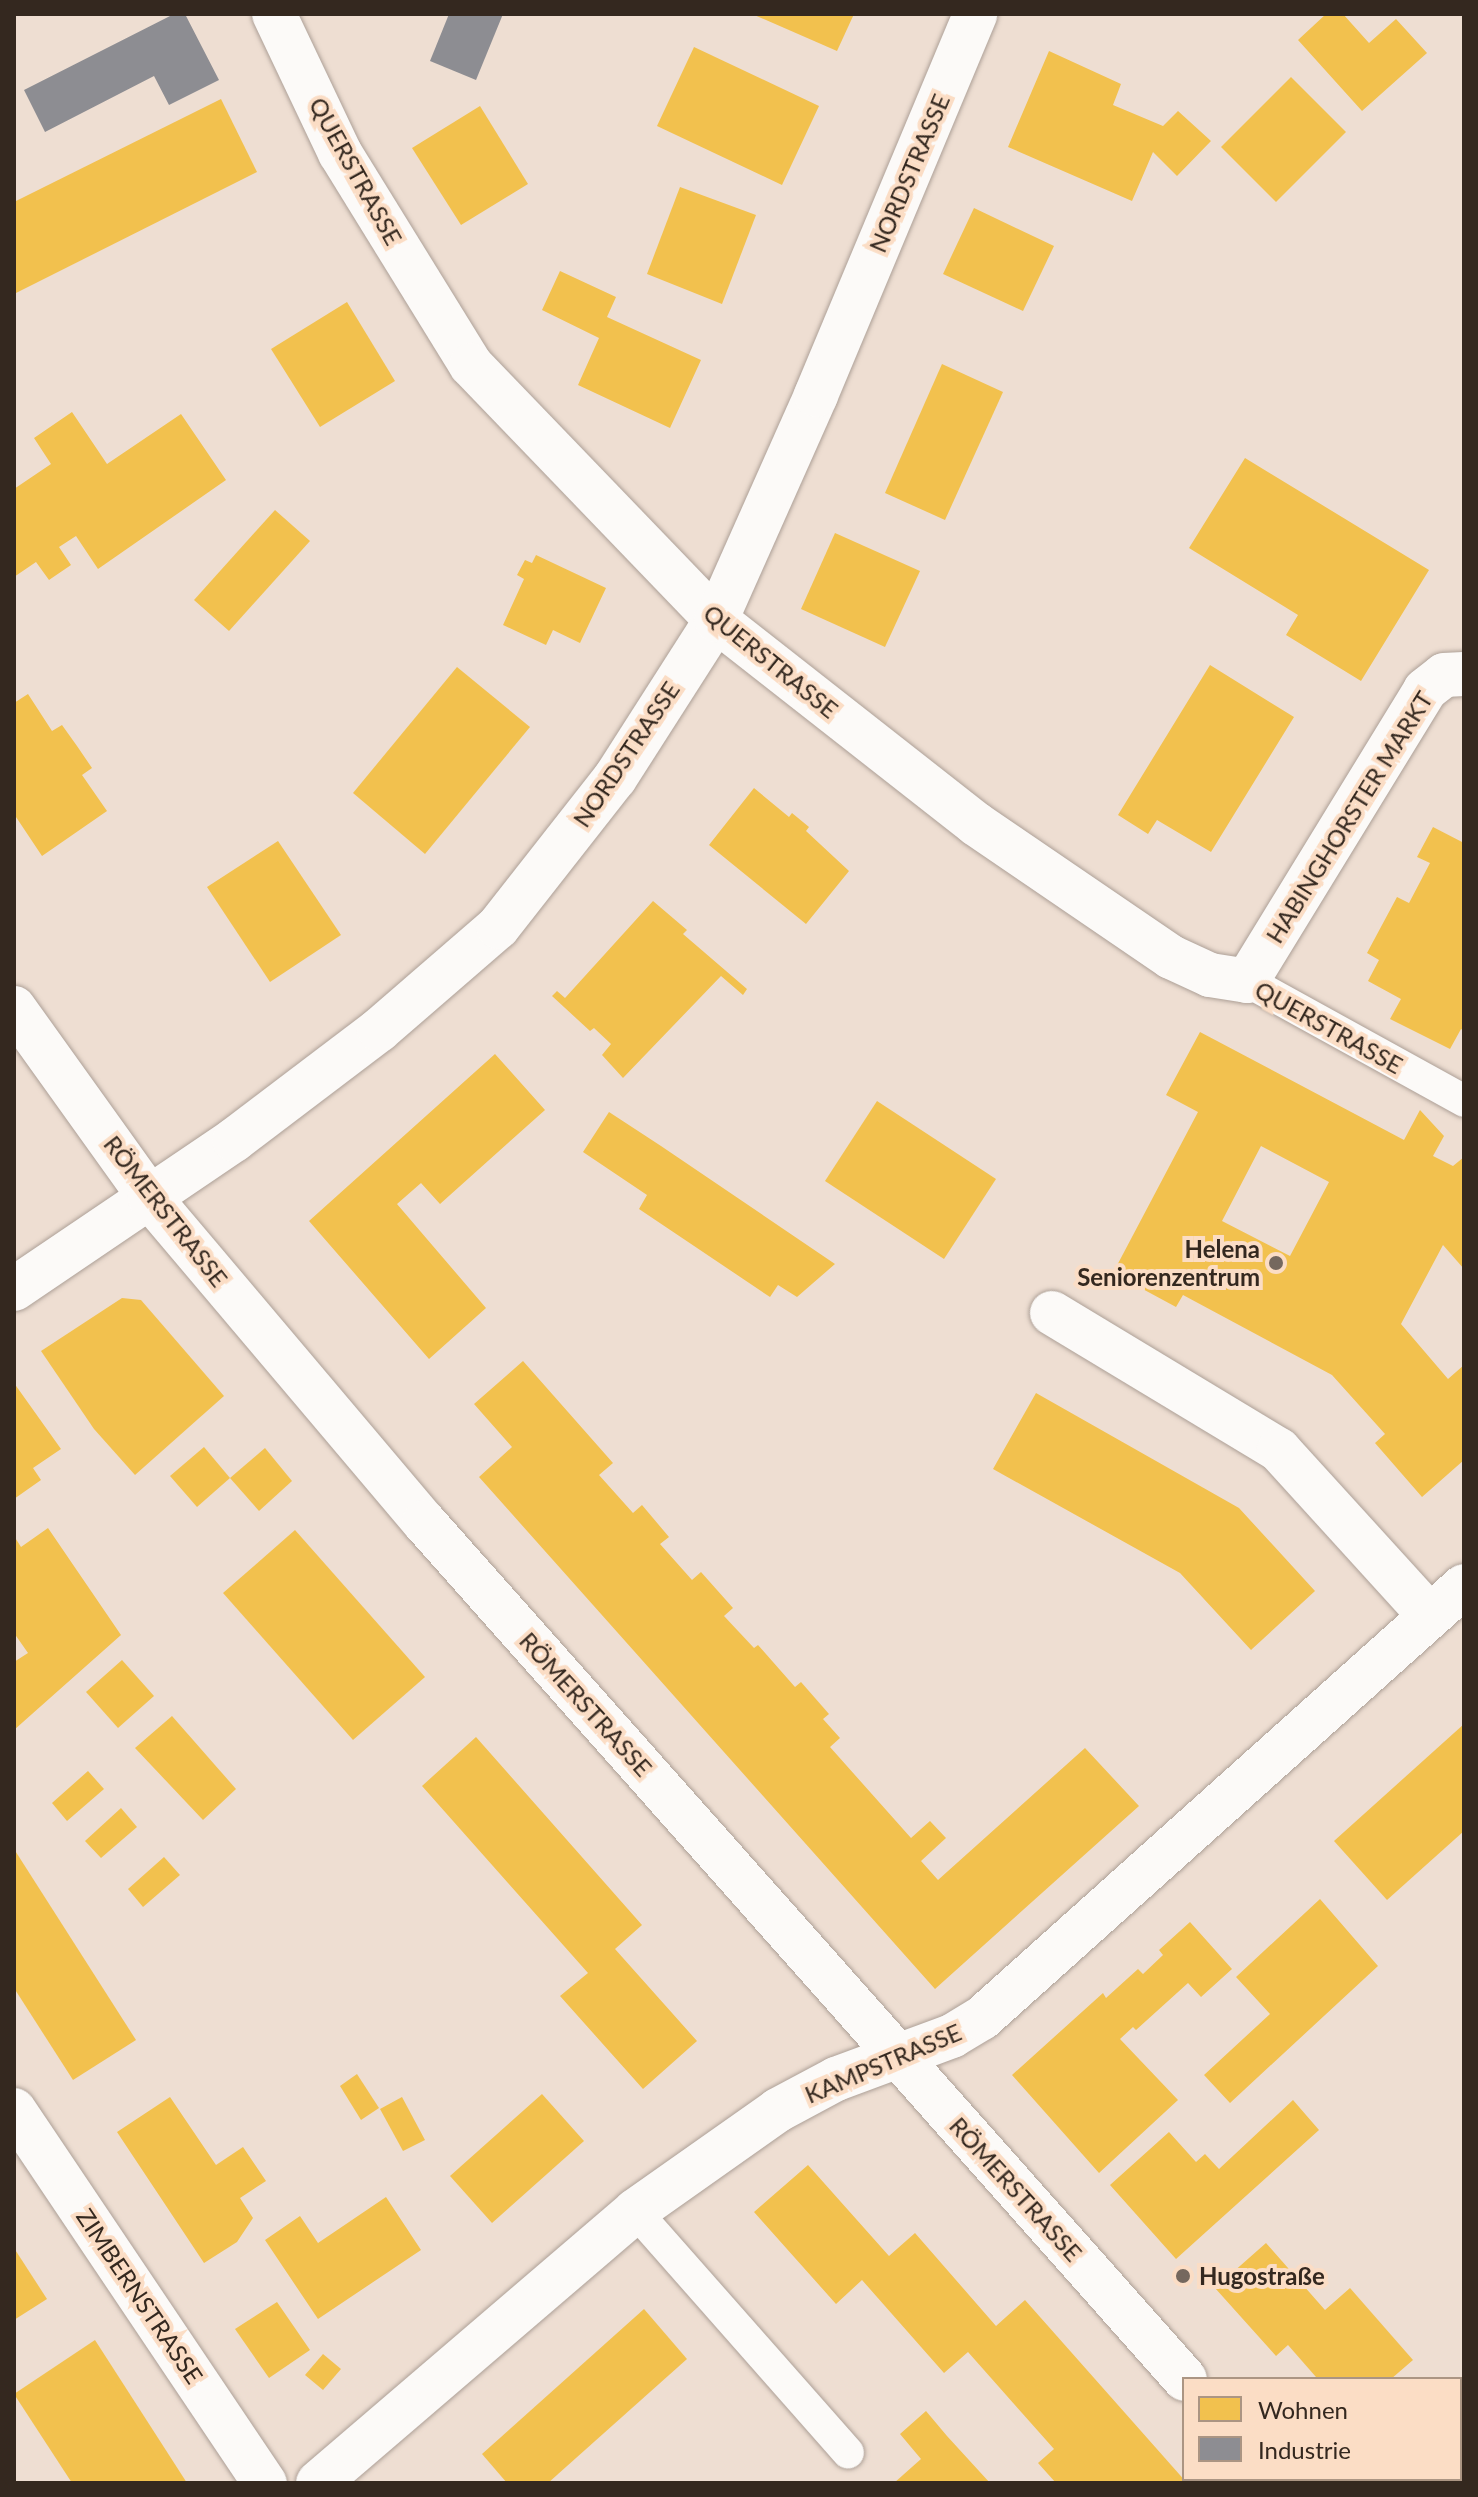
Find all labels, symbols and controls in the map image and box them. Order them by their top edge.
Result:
street label: NORDSTRASSE [863,89,955,257]
street label: QUERSTRASSE [304,92,408,250]
street label: QUERSTRASSE [698,598,844,724]
street label: NORDSTRASSE [567,676,685,832]
street label: HABINGHORSTER MARKT [1260,686,1438,948]
street label: QUERSTRASSE [1250,975,1408,1079]
street label: RÖMERSTRASSE [98,1130,234,1292]
place label: Helena Seniorenzentrum [1077,1235,1260,1291]
marker: Helena Seniorenzentrum [1267,1254,1285,1272]
street label: RÖMERSTRASSE [514,1626,658,1782]
street label: KAMPSTRASSE [800,2017,966,2109]
street label: RÖMERSTRASSE [944,2111,1088,2267]
street label: ZIMBERNSTRASSE [71,2203,209,2389]
place label: Hugostraße [1199,2262,1325,2290]
marker: Hugostraße [1174,2267,1192,2285]
legend [1182,2377,1462,2481]
text: Wohnen [1258,2395,1348,2424]
text: Industrie [1258,2435,1351,2464]

